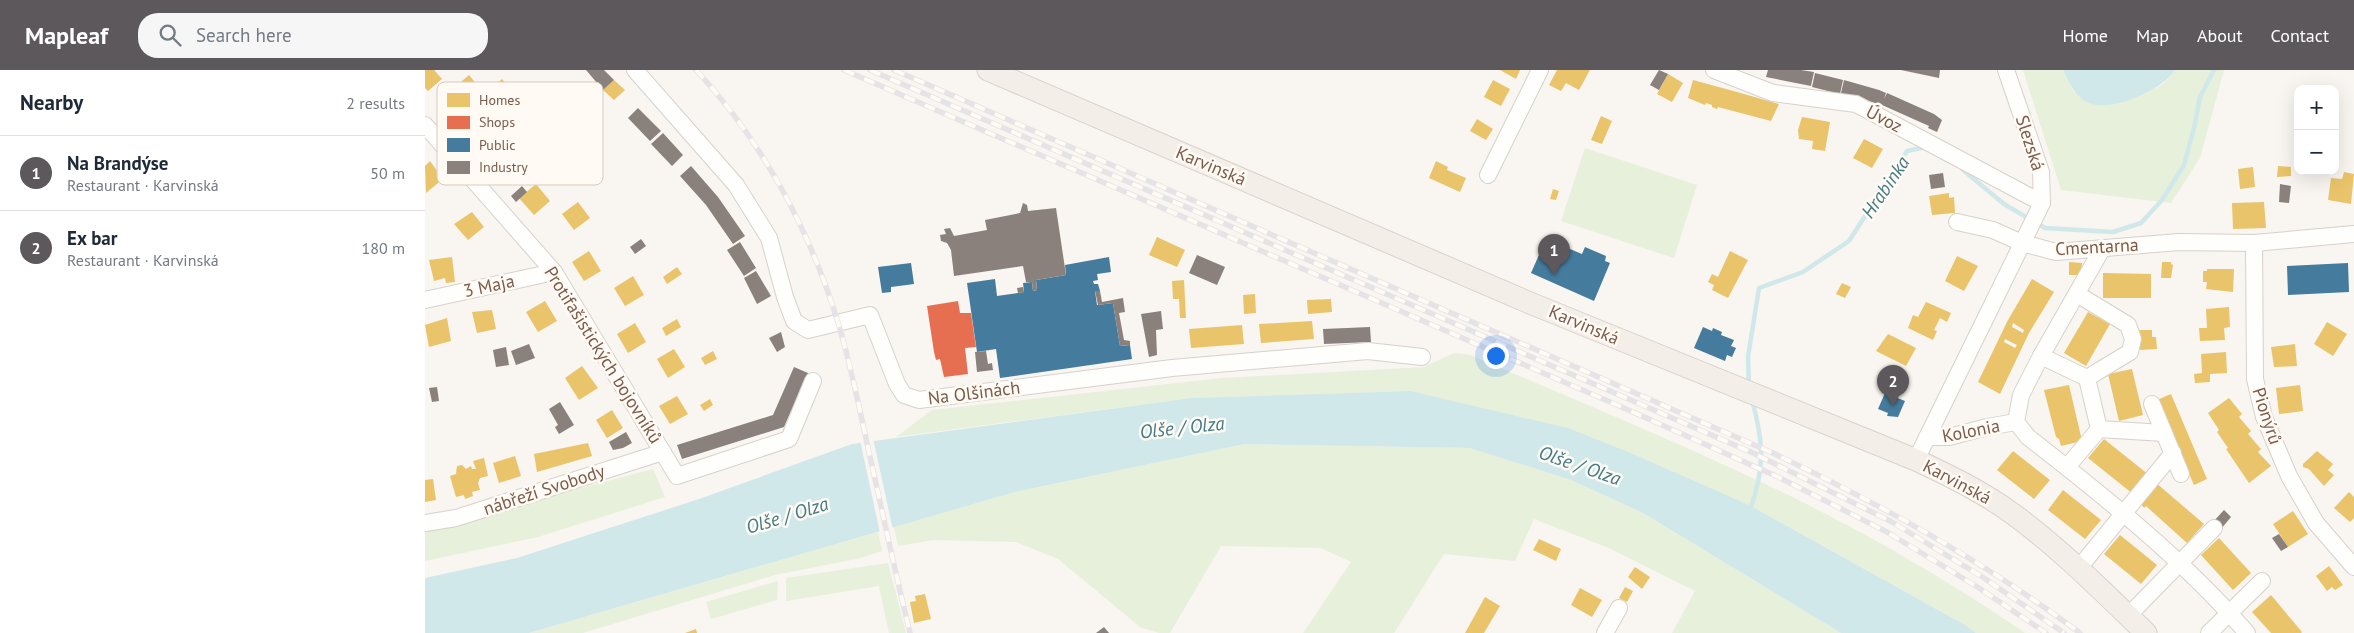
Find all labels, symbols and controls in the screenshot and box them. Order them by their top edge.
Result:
search box [138,13,488,58]
text: Mapleaf [25,20,108,51]
icon: search [156,21,184,49]
text: Search here [196,23,292,47]
text: Home [2062,24,2108,47]
text: Map [2136,24,2169,47]
text: About [2197,24,2243,47]
text: Contact [2271,24,2329,47]
legend [437,82,603,185]
map controls [2294,85,2339,175]
button: + [2294,85,2339,130]
text: Nearby [20,89,83,116]
text: Homes [479,91,520,109]
text: 2 results [346,93,405,113]
street label: Úvoz [1862,100,1906,138]
street label: Slezská [2011,112,2050,173]
text: Shops [479,113,515,131]
button: − [2294,130,2339,175]
text: Public [479,136,516,154]
street label: Karvinská [1173,140,1250,191]
text: Na Brandýse [67,151,168,175]
water label: Hrabinka [1856,151,1915,223]
text: Industry [479,158,528,176]
text: 1 [31,163,41,183]
text: 50 m [370,163,405,183]
text: Restaurant · Karvinská [67,175,219,195]
text: Ex bar [67,226,117,250]
street label: Cmentarna [2055,233,2139,260]
pin: 1 [1538,234,1570,275]
text: 2 [31,238,41,258]
text: 180 m [362,238,405,258]
text: Restaurant · Karvinská [67,250,219,270]
street label: Protifašistických bojovníků [539,262,667,448]
street label: 3 Maja [461,269,516,302]
street label: Karvinská [1546,299,1623,350]
your location [1483,343,1509,369]
pin: 2 [1877,365,1909,406]
street label: Na Olšinách [927,375,1021,410]
street label: Pionýrů [2247,384,2287,447]
water label: Olše / Olza [1139,411,1226,443]
street label: Kolonia [1940,414,2002,447]
water label: Olše / Olza [1536,440,1625,490]
street label: Karvinská [1919,454,1995,509]
street label: nábřeží Svobody [480,459,608,520]
water label: Olše / Olza [743,491,832,539]

